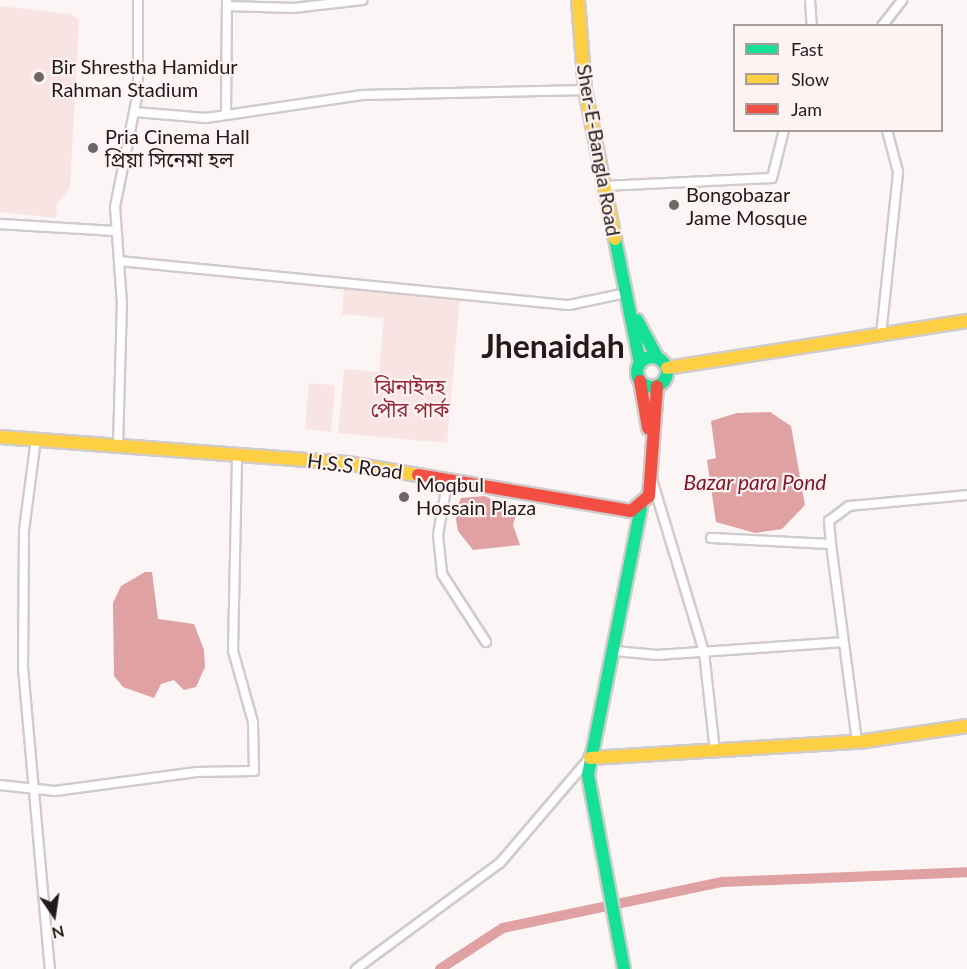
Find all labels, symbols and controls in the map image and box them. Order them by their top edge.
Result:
legend [733,24,943,132]
text: Fast [791,38,823,60]
place label: Bir Shrestha Hamidur Rahman Stadium [51,54,238,101]
street label: Sher-E-Bangla Road [572,62,626,238]
text: Slow [791,68,829,90]
marker: Bir Shrestha Hamidur Rahman Stadium [32,70,46,84]
text: Jam [791,98,822,120]
place label: Pria Cinema Hall প্রিয়া সিনেমা হল [105,124,250,171]
marker: Pria Cinema Hall প্রিয়া সিনেমা হল [86,141,100,155]
place label: Bongobazar Jame Mosque [686,182,807,229]
marker: Bongobazar Jame Mosque [667,198,681,212]
district label: Jhenaidah [481,327,625,365]
park label: ঝিনাইদহ পৌর পার্ক [371,375,449,422]
street label: H.S.S Road [306,448,404,484]
water label: Bazar para Pond [683,469,827,495]
place label: Moqbul Hossain Plaza [416,473,536,520]
marker: Moqbul Hossain Plaza [397,490,411,504]
north arrow [24,885,84,945]
text: N [50,922,66,944]

